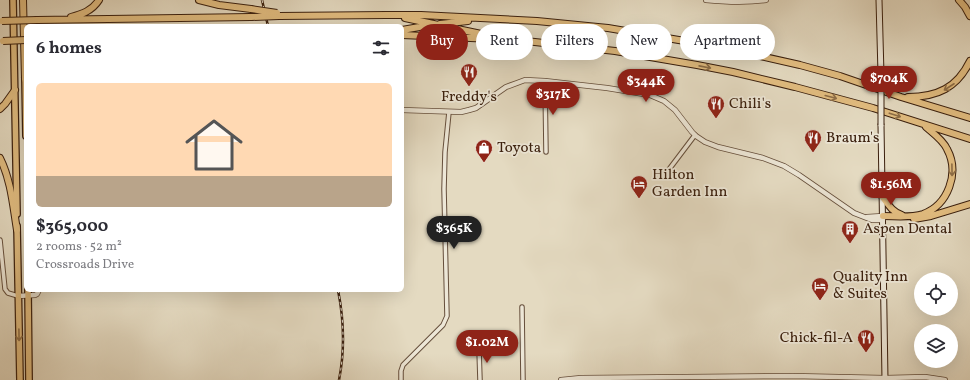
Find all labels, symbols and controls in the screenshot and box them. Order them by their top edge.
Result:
chip: Buy [416,24,468,60]
chip: Rent [476,24,533,60]
chip: Filters [541,24,608,60]
chip: New [616,24,672,60]
chip: Apartment [680,24,775,60]
text: 6 homes [36,37,102,60]
icon: filters [370,37,392,59]
restaurant icon: Freddy's [459,62,479,87]
one-way arrow [698,63,711,71]
pin: $704K [861,66,917,100]
pin: $344K [618,69,674,103]
text: $704K [870,70,908,88]
text: $344K [626,73,666,91]
pin: $317K [525,82,581,116]
one-way arrow [943,82,954,91]
text: $317K [536,86,570,104]
place label: Freddy's [441,87,497,108]
restaurant icon: Chili's [706,94,726,119]
place label: Chili's [729,94,771,115]
one-way arrow [824,94,837,101]
icon: home [178,109,250,181]
one-way arrow [889,112,901,120]
restaurant icon: Braum's [803,128,823,153]
place label: Braum's [826,128,879,149]
shop icon: Toyota [474,138,494,163]
place label: Toyota [497,138,541,159]
one-way arrow [948,163,956,176]
place label: Hilton Garden Inn [652,165,728,203]
pin: $1.56M [858,172,924,206]
hotel icon: Hilton Garden Inn [629,174,649,199]
text: $1.56M [870,176,912,194]
text: $365,000 [36,215,108,238]
pin: $365K [426,216,482,250]
building icon: Aspen Dental [840,219,860,244]
place label: Aspen Dental [863,219,952,240]
text: $365K [436,220,472,238]
text: 2 rooms · 52 m² [36,238,122,256]
text: Crossroads Drive [36,256,134,274]
place label: Quality Inn & Suites [833,267,908,305]
map controls [914,272,958,368]
button: locate [914,272,958,316]
hotel icon: Quality Inn & Suites [810,276,830,301]
button: layers [914,324,958,368]
one-way arrow [15,328,23,341]
place label: Chick-fil-A [780,328,853,349]
restaurant icon: Chick-fil-A [856,328,876,353]
pin: $1.02M [454,330,520,364]
text: $1.02M [465,334,509,352]

